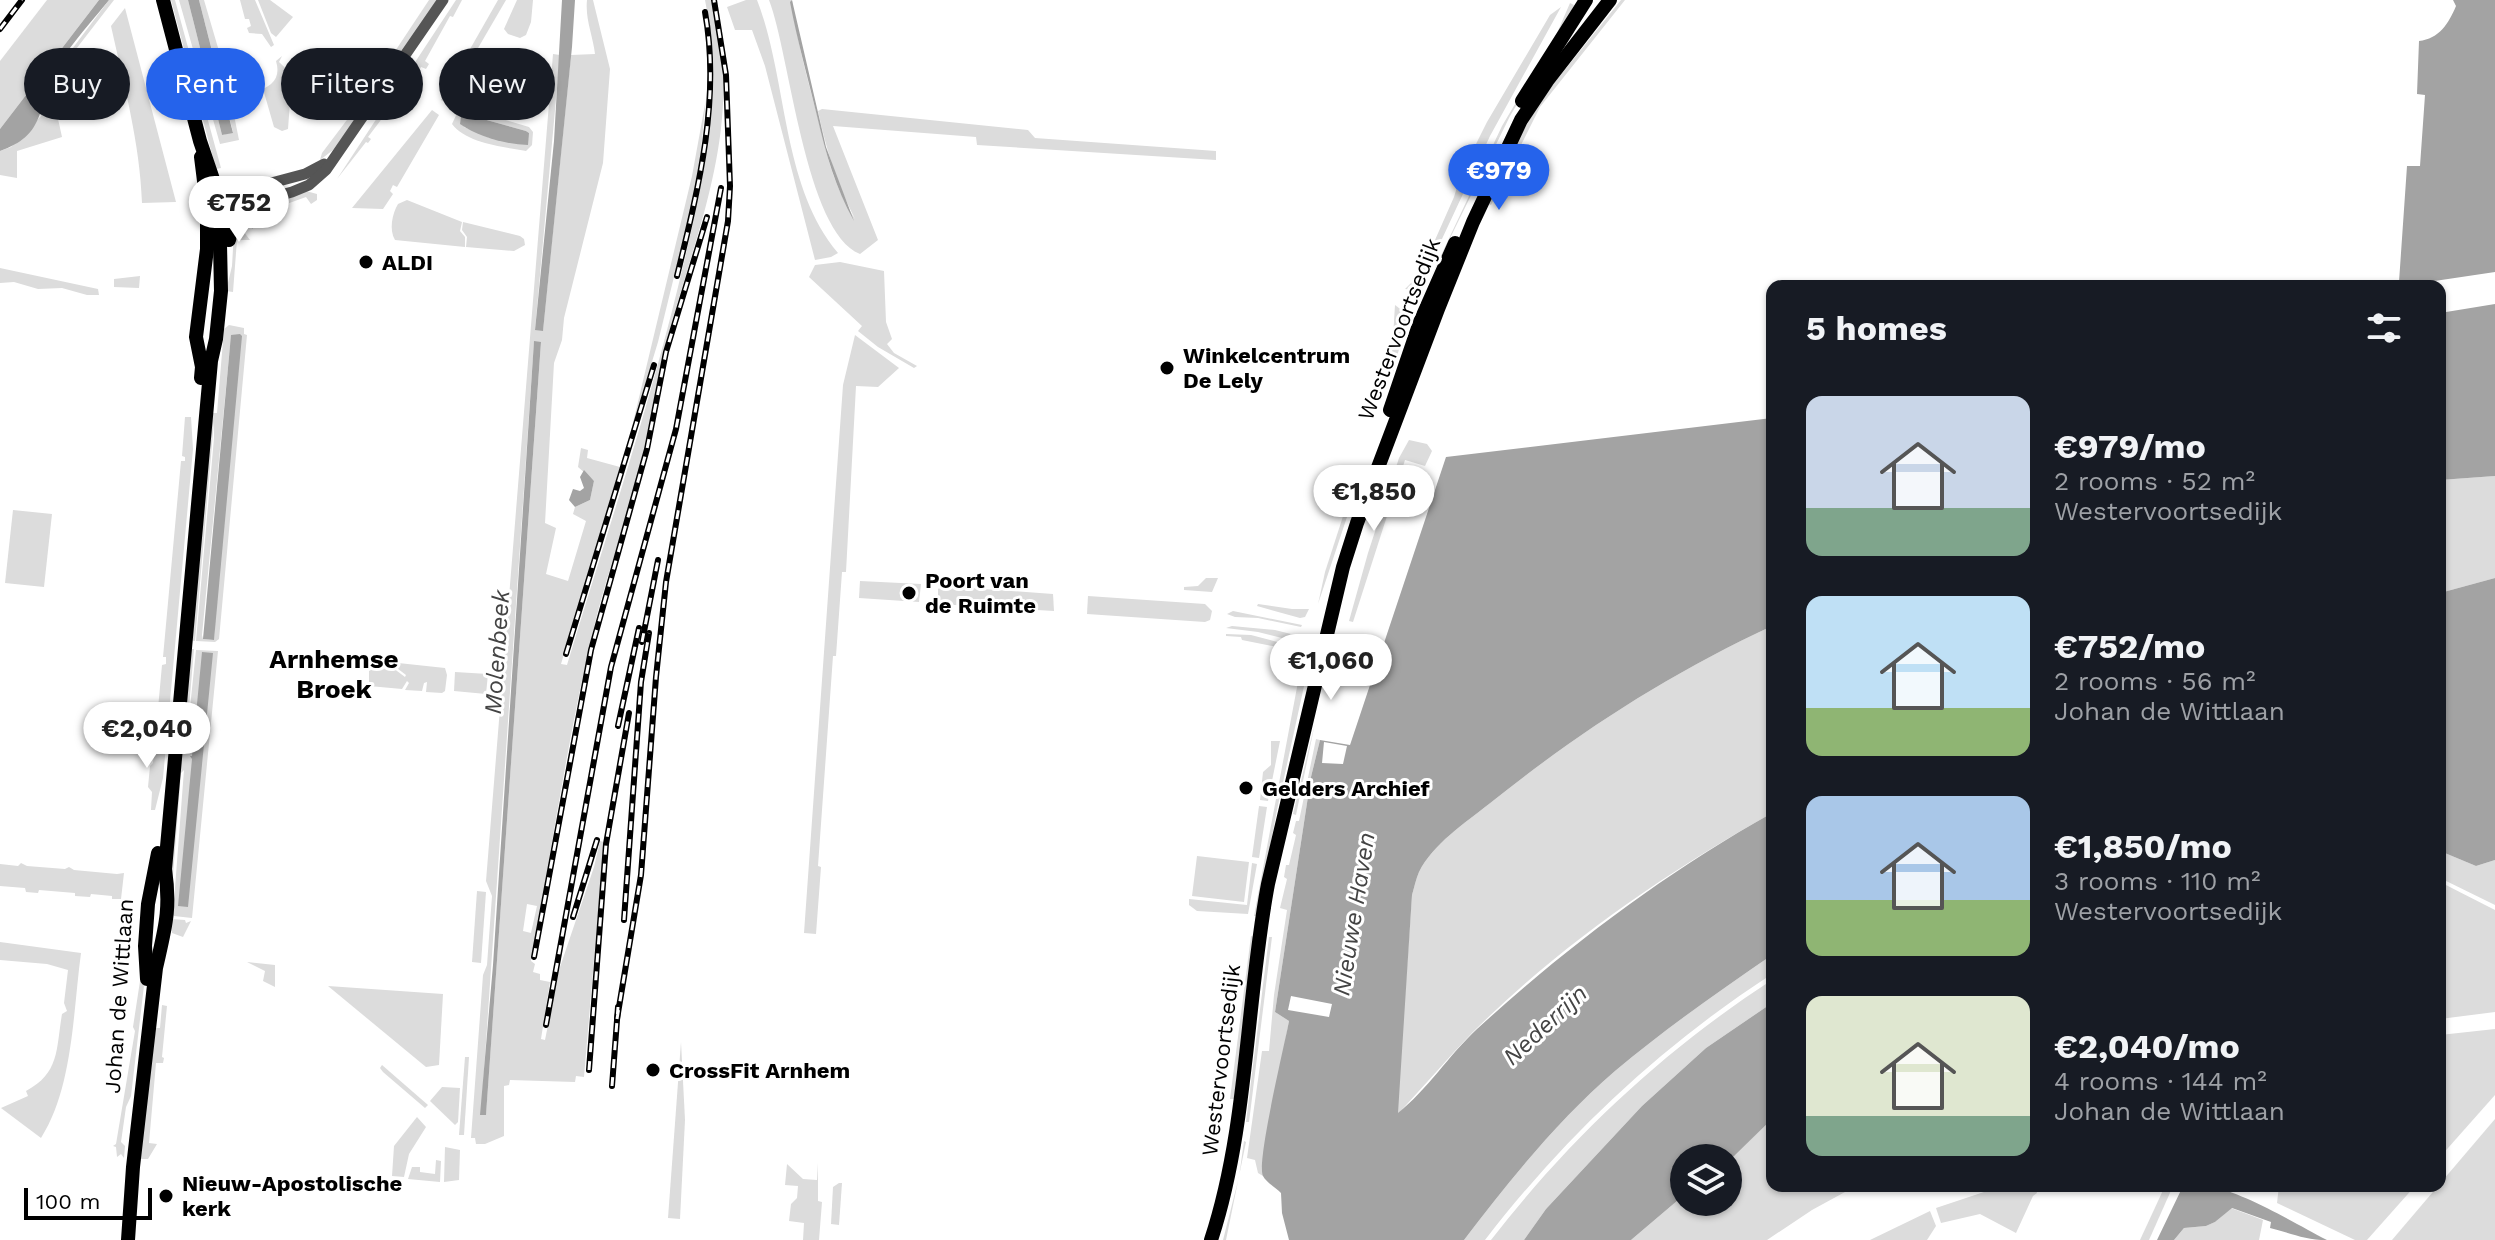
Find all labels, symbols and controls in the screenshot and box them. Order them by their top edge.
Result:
chip: Buy [24,48,130,120]
chip: Rent [146,48,265,120]
chip: Filters [281,48,423,120]
chip: New [439,48,555,120]
pin: €979 [1452,144,1546,212]
text: €979 [1466,155,1532,185]
pin: €752 [192,176,286,244]
text: €752 [207,187,271,217]
street label: Westervoortsedijk [1353,234,1445,424]
place label: ALDI [382,250,433,275]
marker: ALDI [357,253,375,271]
icon: filters [2362,306,2406,350]
text: 5 homes [1806,308,1947,348]
place label: Winkelcentrum De Lely [1183,343,1350,393]
marker: Winkelcentrum De Lely [1158,359,1176,377]
text: €979/mo [2054,426,2206,466]
icon: home [1870,428,1966,524]
pin: €1,850 [1309,465,1439,533]
text: 2 rooms · 52 m² [2054,466,2255,496]
text: €1,850 [1331,476,1417,506]
text: Westervoortsedijk [2054,496,2282,526]
place label: Poort van de Ruimte [925,568,1036,618]
marker: Poort van de Ruimte [900,584,918,602]
water label: Molenbeek [479,588,515,715]
text: €752/mo [2054,626,2205,666]
icon: home [1870,628,1966,724]
pin: €1,060 [1266,634,1396,702]
district label: Arnhemse Broek [269,644,399,704]
text: €1,060 [1288,645,1374,675]
text: 2 rooms · 56 m² [2054,666,2256,696]
text: Johan de Wittlaan [2054,696,2285,726]
pin: €2,040 [82,702,212,770]
text: €2,040 [101,713,193,743]
place label: Gelders Archief [1262,776,1431,801]
marker: Gelders Archief [1237,779,1255,797]
text: €1,850/mo [2054,826,2232,866]
icon: home [1870,828,1966,924]
water label: Nieuwe Haven [1327,830,1381,998]
text: 3 rooms · 110 m² [2054,866,2261,896]
text: Westervoortsedijk [2054,896,2282,926]
street label: Johan de Wittlaan [100,898,138,1094]
street label: Westervoortsedijk [1197,963,1245,1157]
water label: Nederrijn [1497,979,1593,1071]
text: €2,040/mo [2054,1026,2240,1066]
icon: home [1870,1028,1966,1124]
place label: CrossFit Arnhem [669,1058,850,1083]
marker: CrossFit Arnhem [644,1061,662,1079]
text: 4 rooms · 144 m² [2054,1066,2267,1096]
text: Johan de Wittlaan [2054,1096,2285,1126]
map controls [1670,1144,1742,1216]
button: layers [1670,1144,1742,1216]
place label: Nieuw-Apostolische kerk [182,1171,402,1221]
scale bar [24,1184,152,1220]
marker: Nieuw-Apostolische kerk [157,1187,175,1205]
text: 100 m [36,1189,100,1214]

